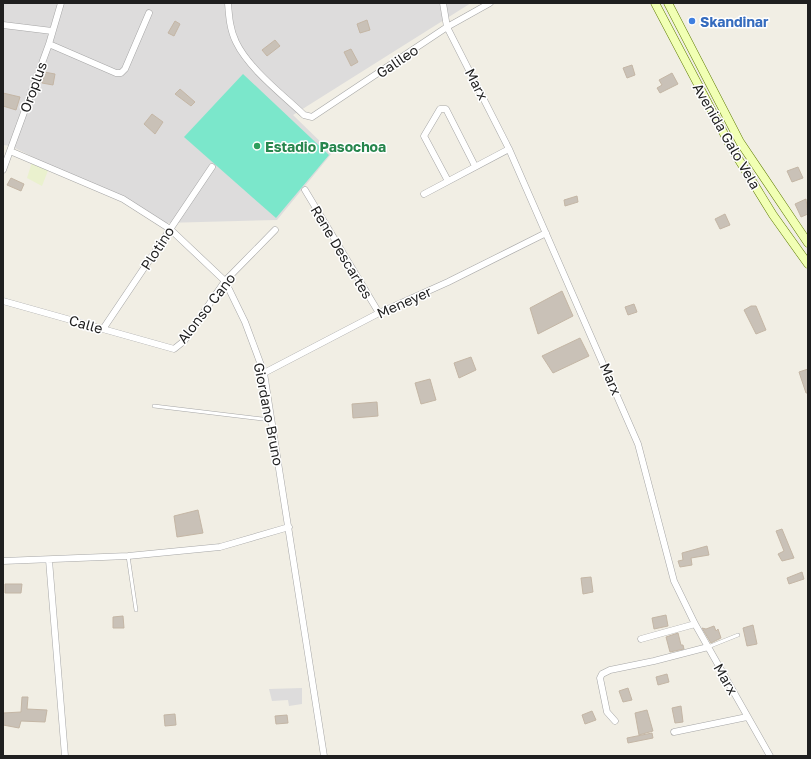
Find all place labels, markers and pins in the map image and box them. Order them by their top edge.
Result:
place label: Skandinar [700,13,769,30]
marker: Skandinar [687,16,697,26]
place label: Estadio Pasochoa [265,138,386,155]
marker: Estadio Pasochoa [252,141,262,151]

